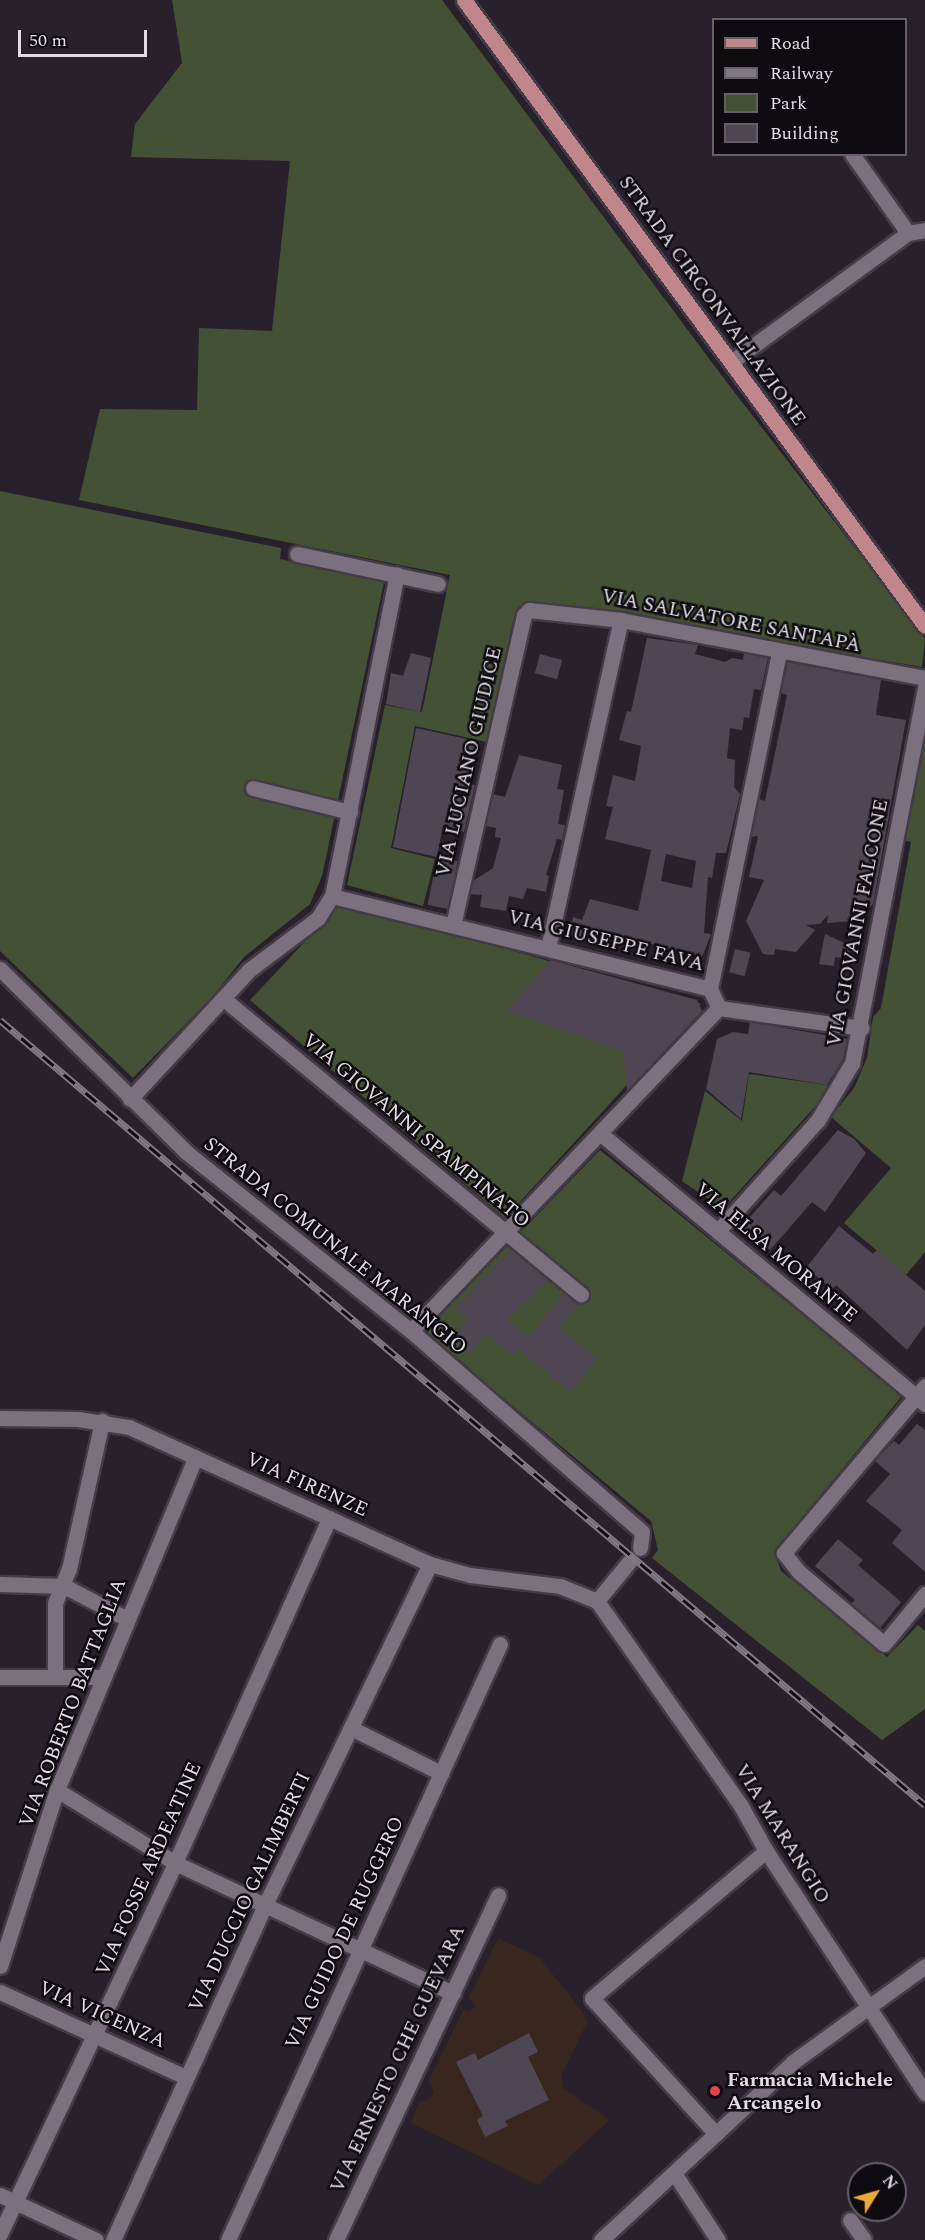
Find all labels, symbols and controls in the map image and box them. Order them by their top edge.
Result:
scale bar [21,18,150,56]
legend [712,18,907,156]
text: 50 m [29,27,67,54]
text: Road [770,30,811,57]
text: Railway [770,60,833,87]
text: Park [770,90,807,117]
text: Building [770,120,839,147]
street label: STRADA CIRCONVALLAZIONE [613,171,811,431]
street label: VIA SALVATORE SANTAPÀ [599,584,863,658]
street label: VIA LUCIANO GIUDICE [431,645,507,879]
street label: VIA GIOVANNI FALCONE [822,797,894,1049]
street label: VIA GIUSEPPE FAVA [505,905,707,977]
street label: VIA GIOVANNI SPAMPINATO [297,1029,535,1233]
street label: STRADA COMUNALE MARANGIO [199,1132,471,1360]
street label: VIA ELSA MORANTE [690,1178,862,1328]
street label: VIA FIRENZE [242,1447,372,1523]
street label: VIA ROBERTO BATTAGLIA [14,1575,132,1831]
street label: VIA FOSSE ARDEATINE [91,1758,207,1980]
street label: VIA MARANGIO [729,1760,835,1908]
street label: VIA DUCCIO GALIMBERTI [184,1768,316,2016]
street label: VIA GUIDO DE RUGGERO [280,1813,410,2053]
street label: VIA ERNESTO CHE GUEVARA [325,1921,471,2197]
street label: VIA VICENZA [35,1976,169,2054]
place label: Farmacia Michele Arcangelo [727,2068,893,2115]
marker: Farmacia Michele Arcangelo [708,2084,722,2098]
north arrow [847,2162,907,2222]
text: N [876,2170,903,2195]

